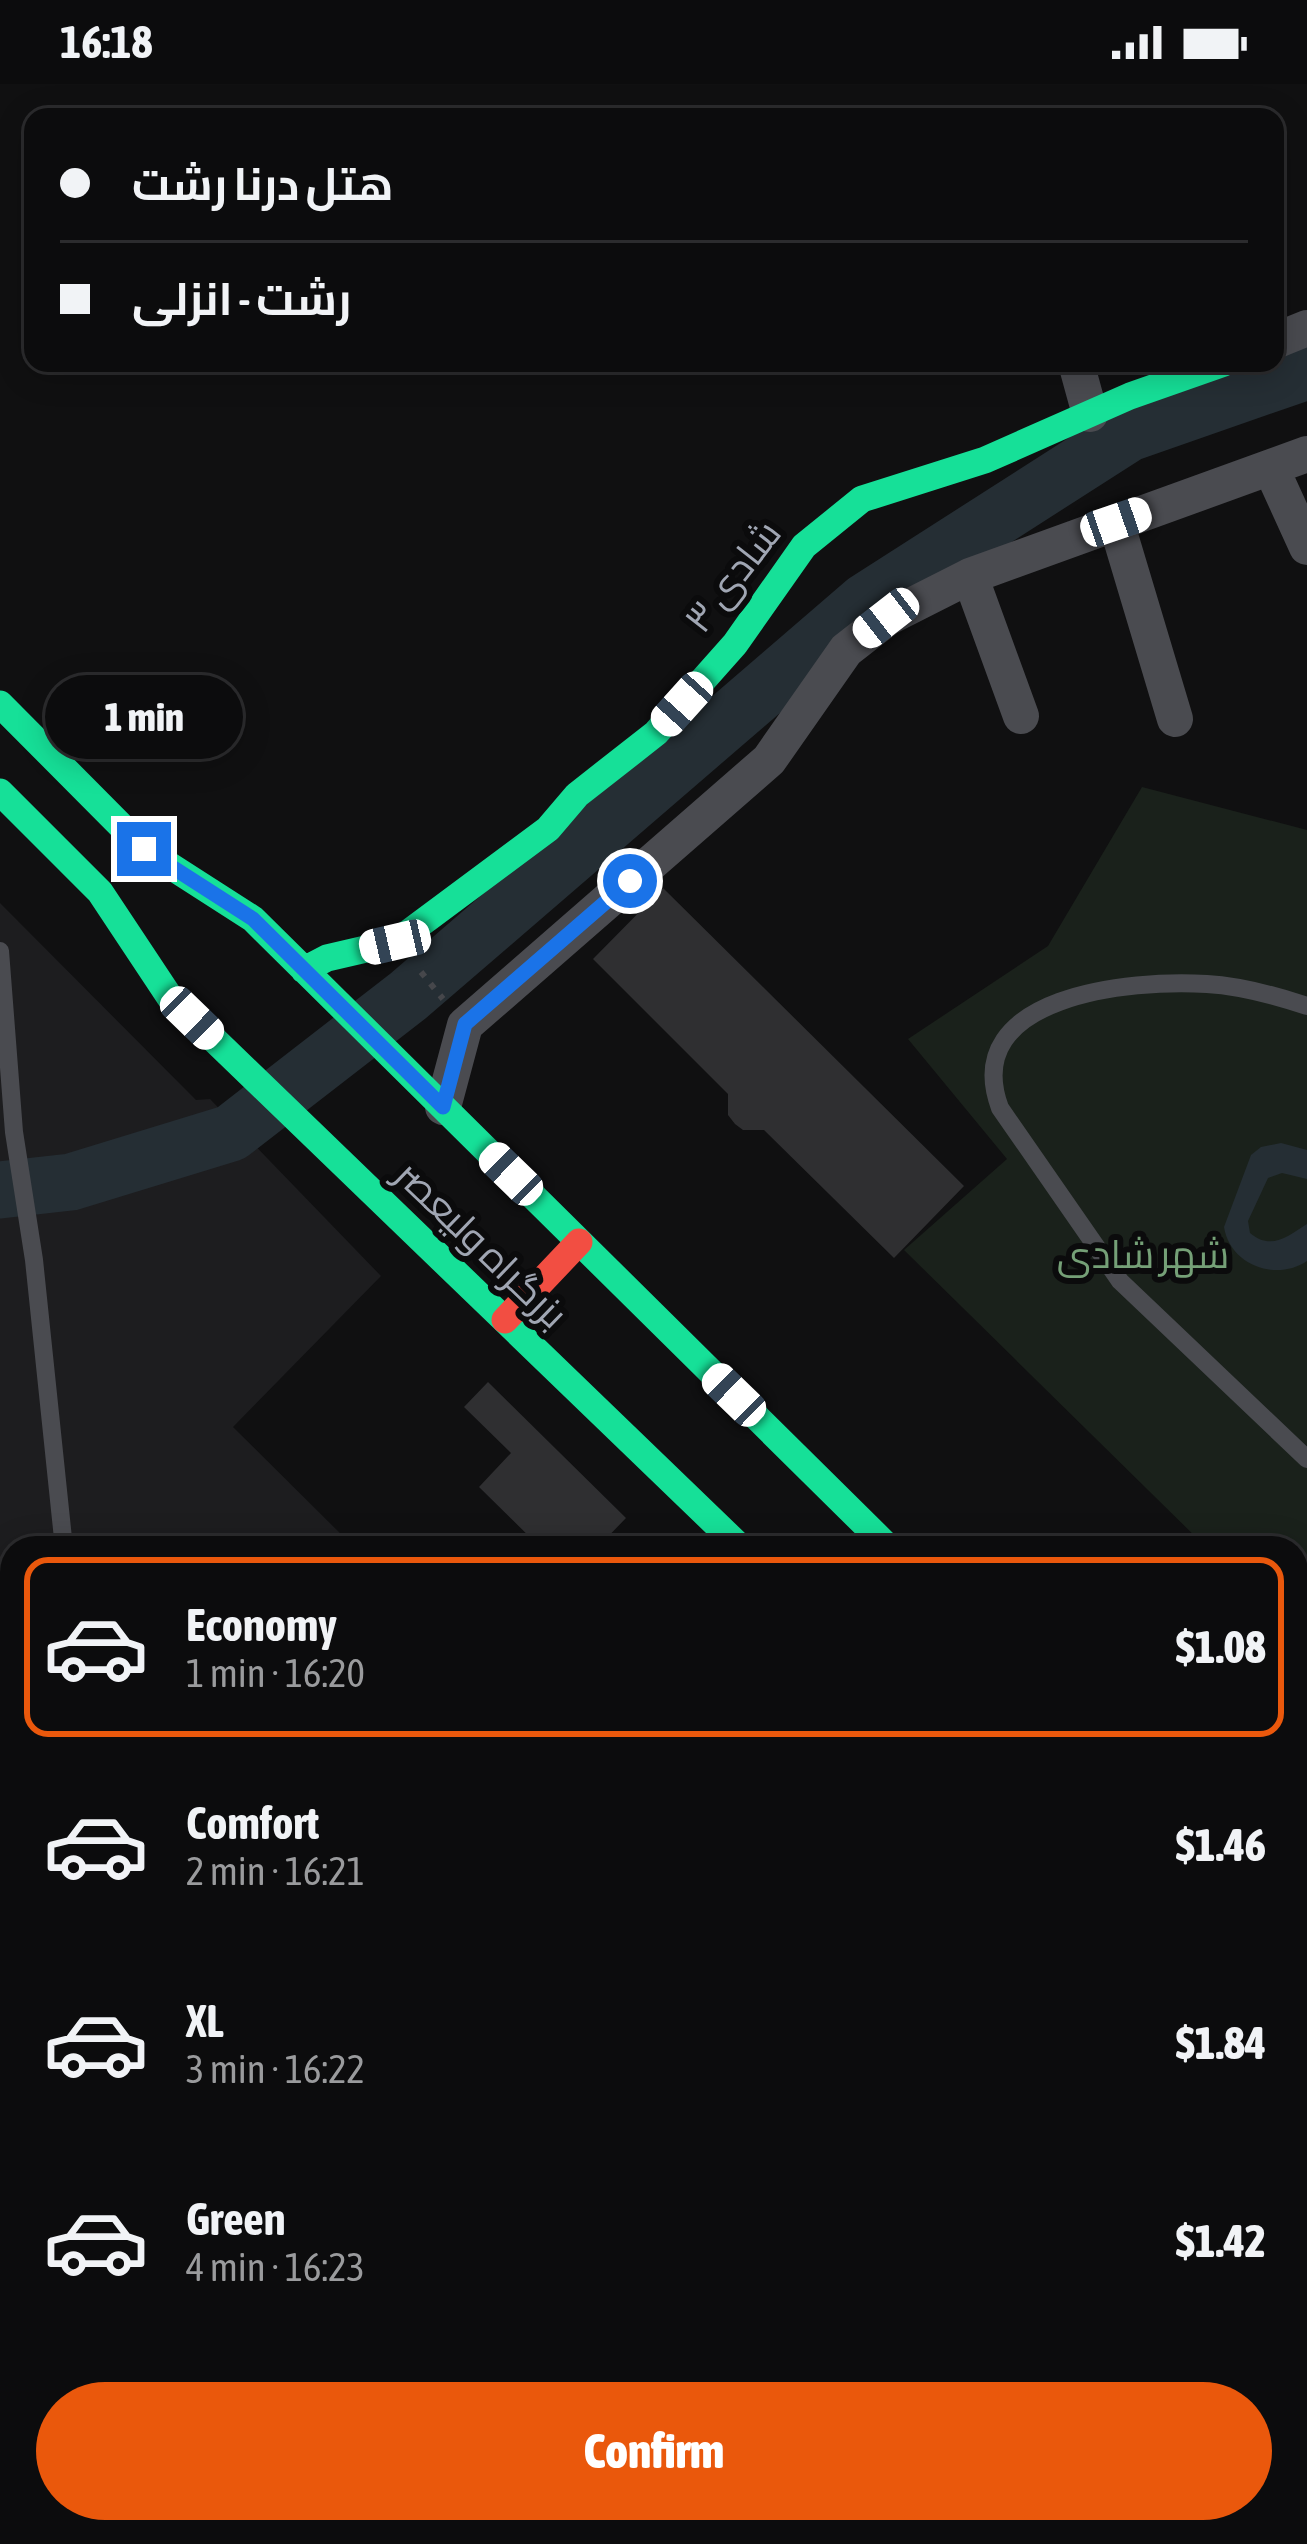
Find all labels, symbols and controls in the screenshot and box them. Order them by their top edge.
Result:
text: 16:18 [60,16,153,68]
text: هتل درنا رشت [132,158,394,210]
text: رشت - انزلی [132,273,351,325]
car [1076,493,1156,551]
street label: شادی ۳ [675,512,791,642]
car [847,582,925,654]
car [645,665,719,743]
callout: 1 min [45,675,243,759]
text: 1 min [104,695,184,739]
route end [117,822,171,876]
route start [603,854,657,908]
car [356,916,434,968]
car [154,980,230,1056]
car [473,1136,549,1212]
street label: بزرگراه ولیعصر [385,1150,577,1337]
park label: شهر شادی [1057,1232,1229,1278]
car [696,1357,772,1433]
icon: car [42,1593,150,1701]
text: Economy [186,1599,337,1651]
text: $1.08 [1176,1621,1266,1673]
text: 1 min · 16:20 [186,1651,365,1695]
icon: car [42,1791,150,1899]
text: Comfort [186,1797,319,1849]
text: $1.46 [1176,1819,1266,1871]
text: 2 min · 16:21 [186,1849,365,1893]
icon: car [42,1989,150,2097]
text: XL [186,1995,224,2047]
text: $1.84 [1176,2017,1266,2069]
text: 3 min · 16:22 [186,2047,365,2091]
icon: car [42,2187,150,2295]
text: Green [186,2193,286,2245]
text: $1.42 [1176,2215,1266,2267]
text: 4 min · 16:23 [186,2245,365,2289]
button: Confirm [36,2382,1272,2520]

